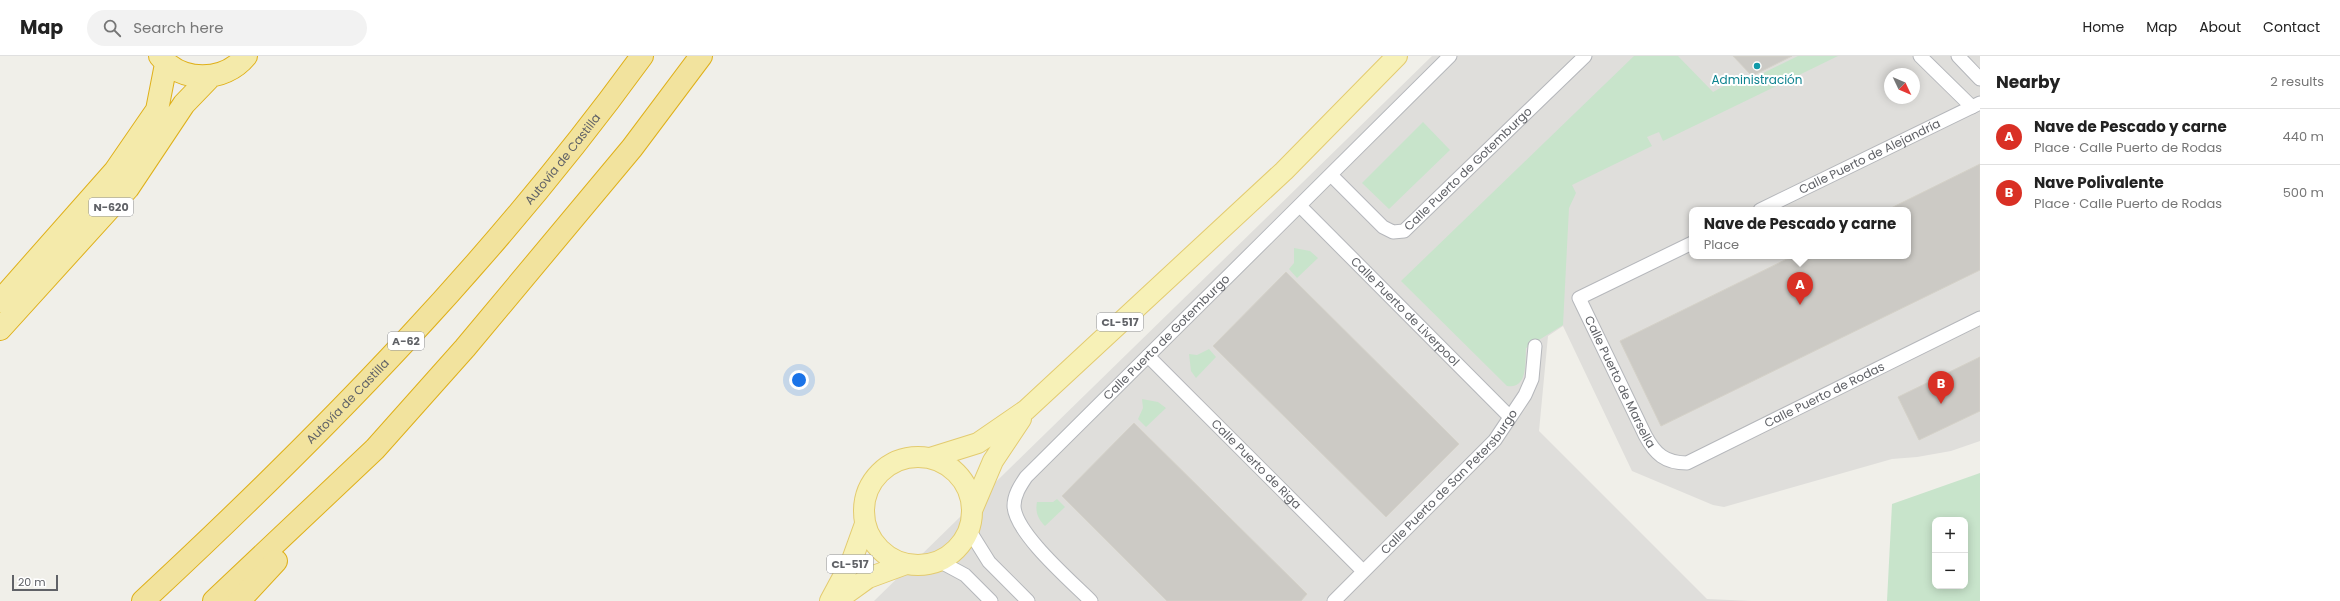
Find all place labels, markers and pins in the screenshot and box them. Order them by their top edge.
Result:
marker: Administración [1752,61,1762,71]
place label: Administración [1712,71,1802,88]
pin: A [1787,272,1813,305]
pin: B [1928,371,1954,404]

